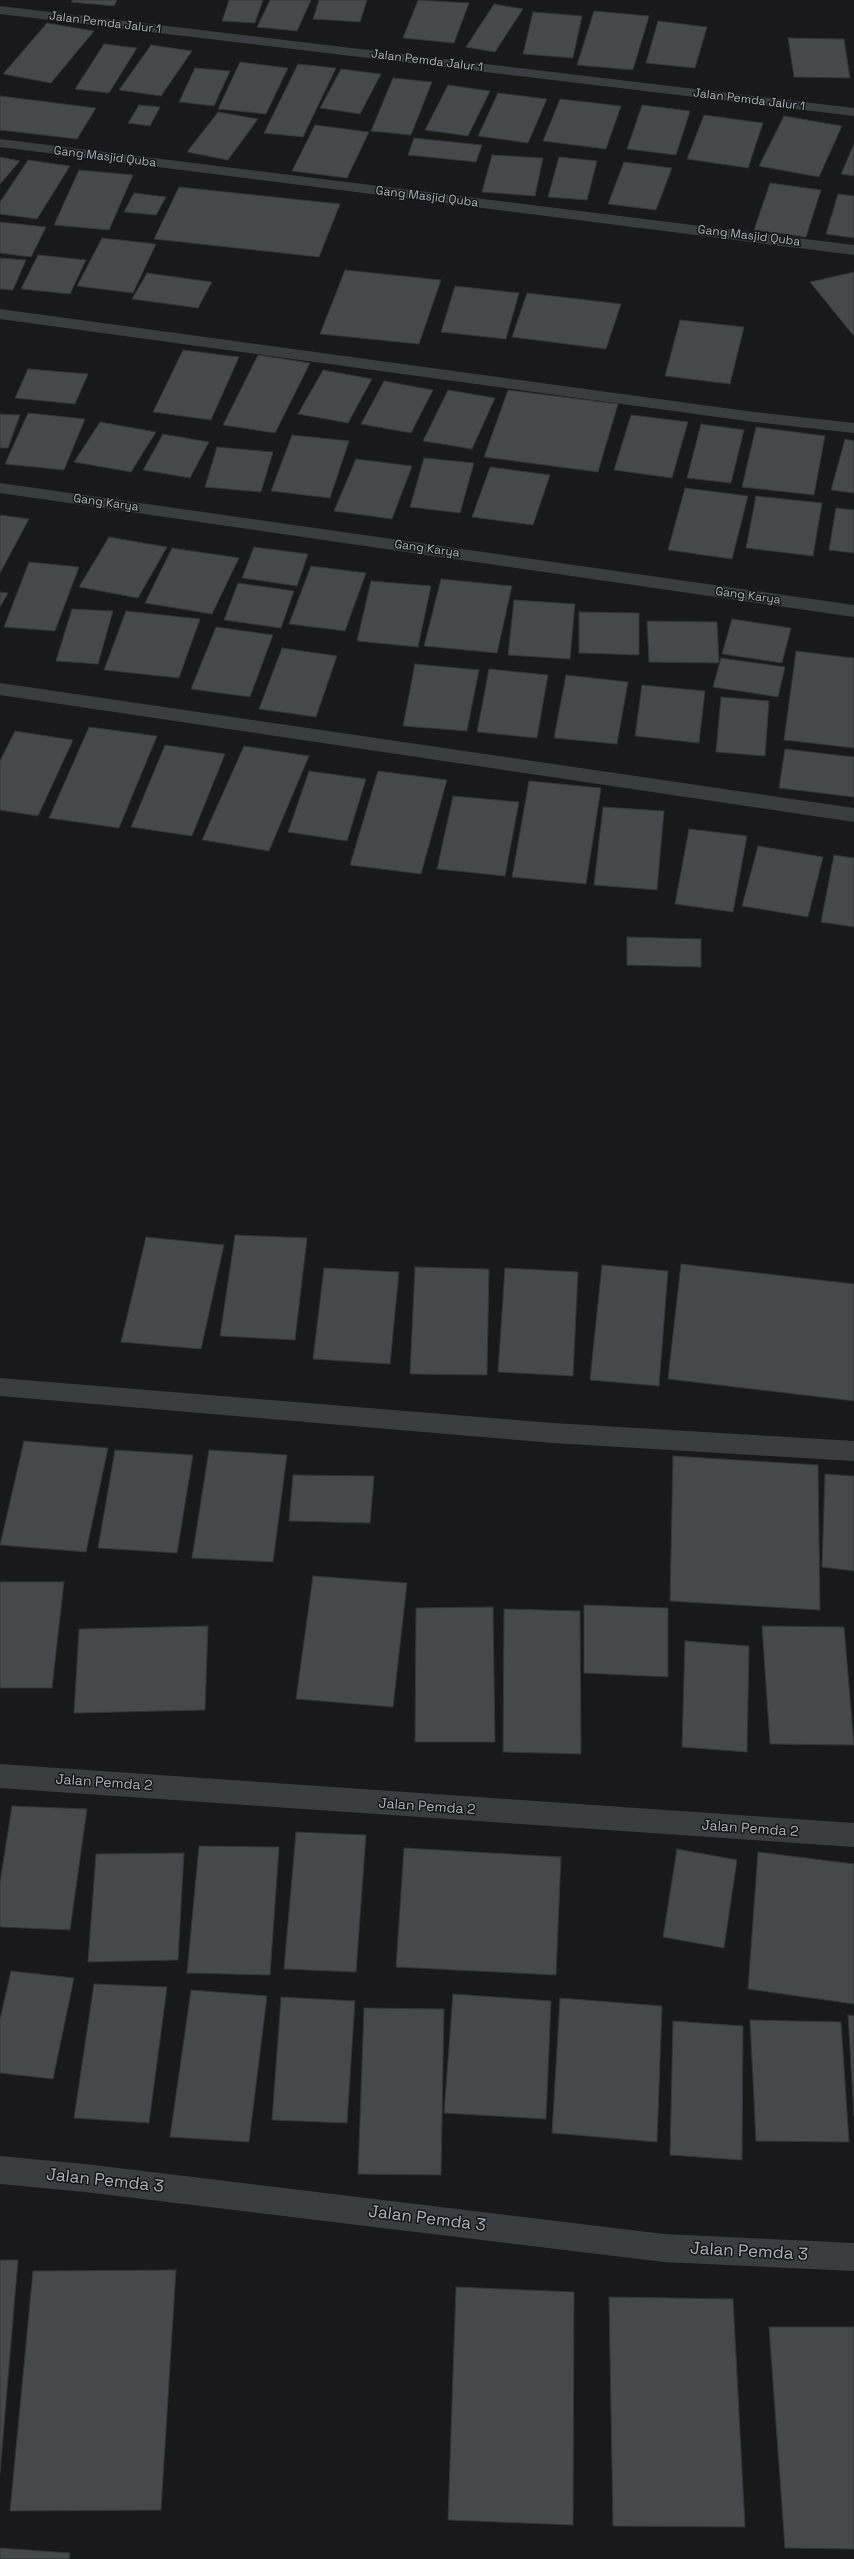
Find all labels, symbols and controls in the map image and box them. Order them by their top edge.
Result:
street label: Jalan Pemda Jalur 1 [48,9,162,37]
street label: Jalan Pemda Jalur 1 [370,47,484,75]
street label: Jalan Pemda Jalur 1 [692,86,806,114]
street label: Gang Masjid Quba [53,144,157,170]
street label: Gang Masjid Quba [375,184,479,210]
street label: Gang Masjid Quba [697,223,801,249]
street label: Gang Karya [72,491,140,515]
street label: Gang Karya [393,537,461,561]
street label: Gang Karya [714,584,782,608]
street label: Jalan Pemda 2 [55,1771,153,1795]
street label: Jalan Pemda 2 [378,1795,476,1819]
street label: Jalan Pemda 2 [701,1817,799,1841]
street label: Jalan Pemda 3 [45,2165,165,2197]
street label: Jalan Pemda 3 [367,2202,487,2236]
street label: Jalan Pemda 3 [689,2239,809,2265]

